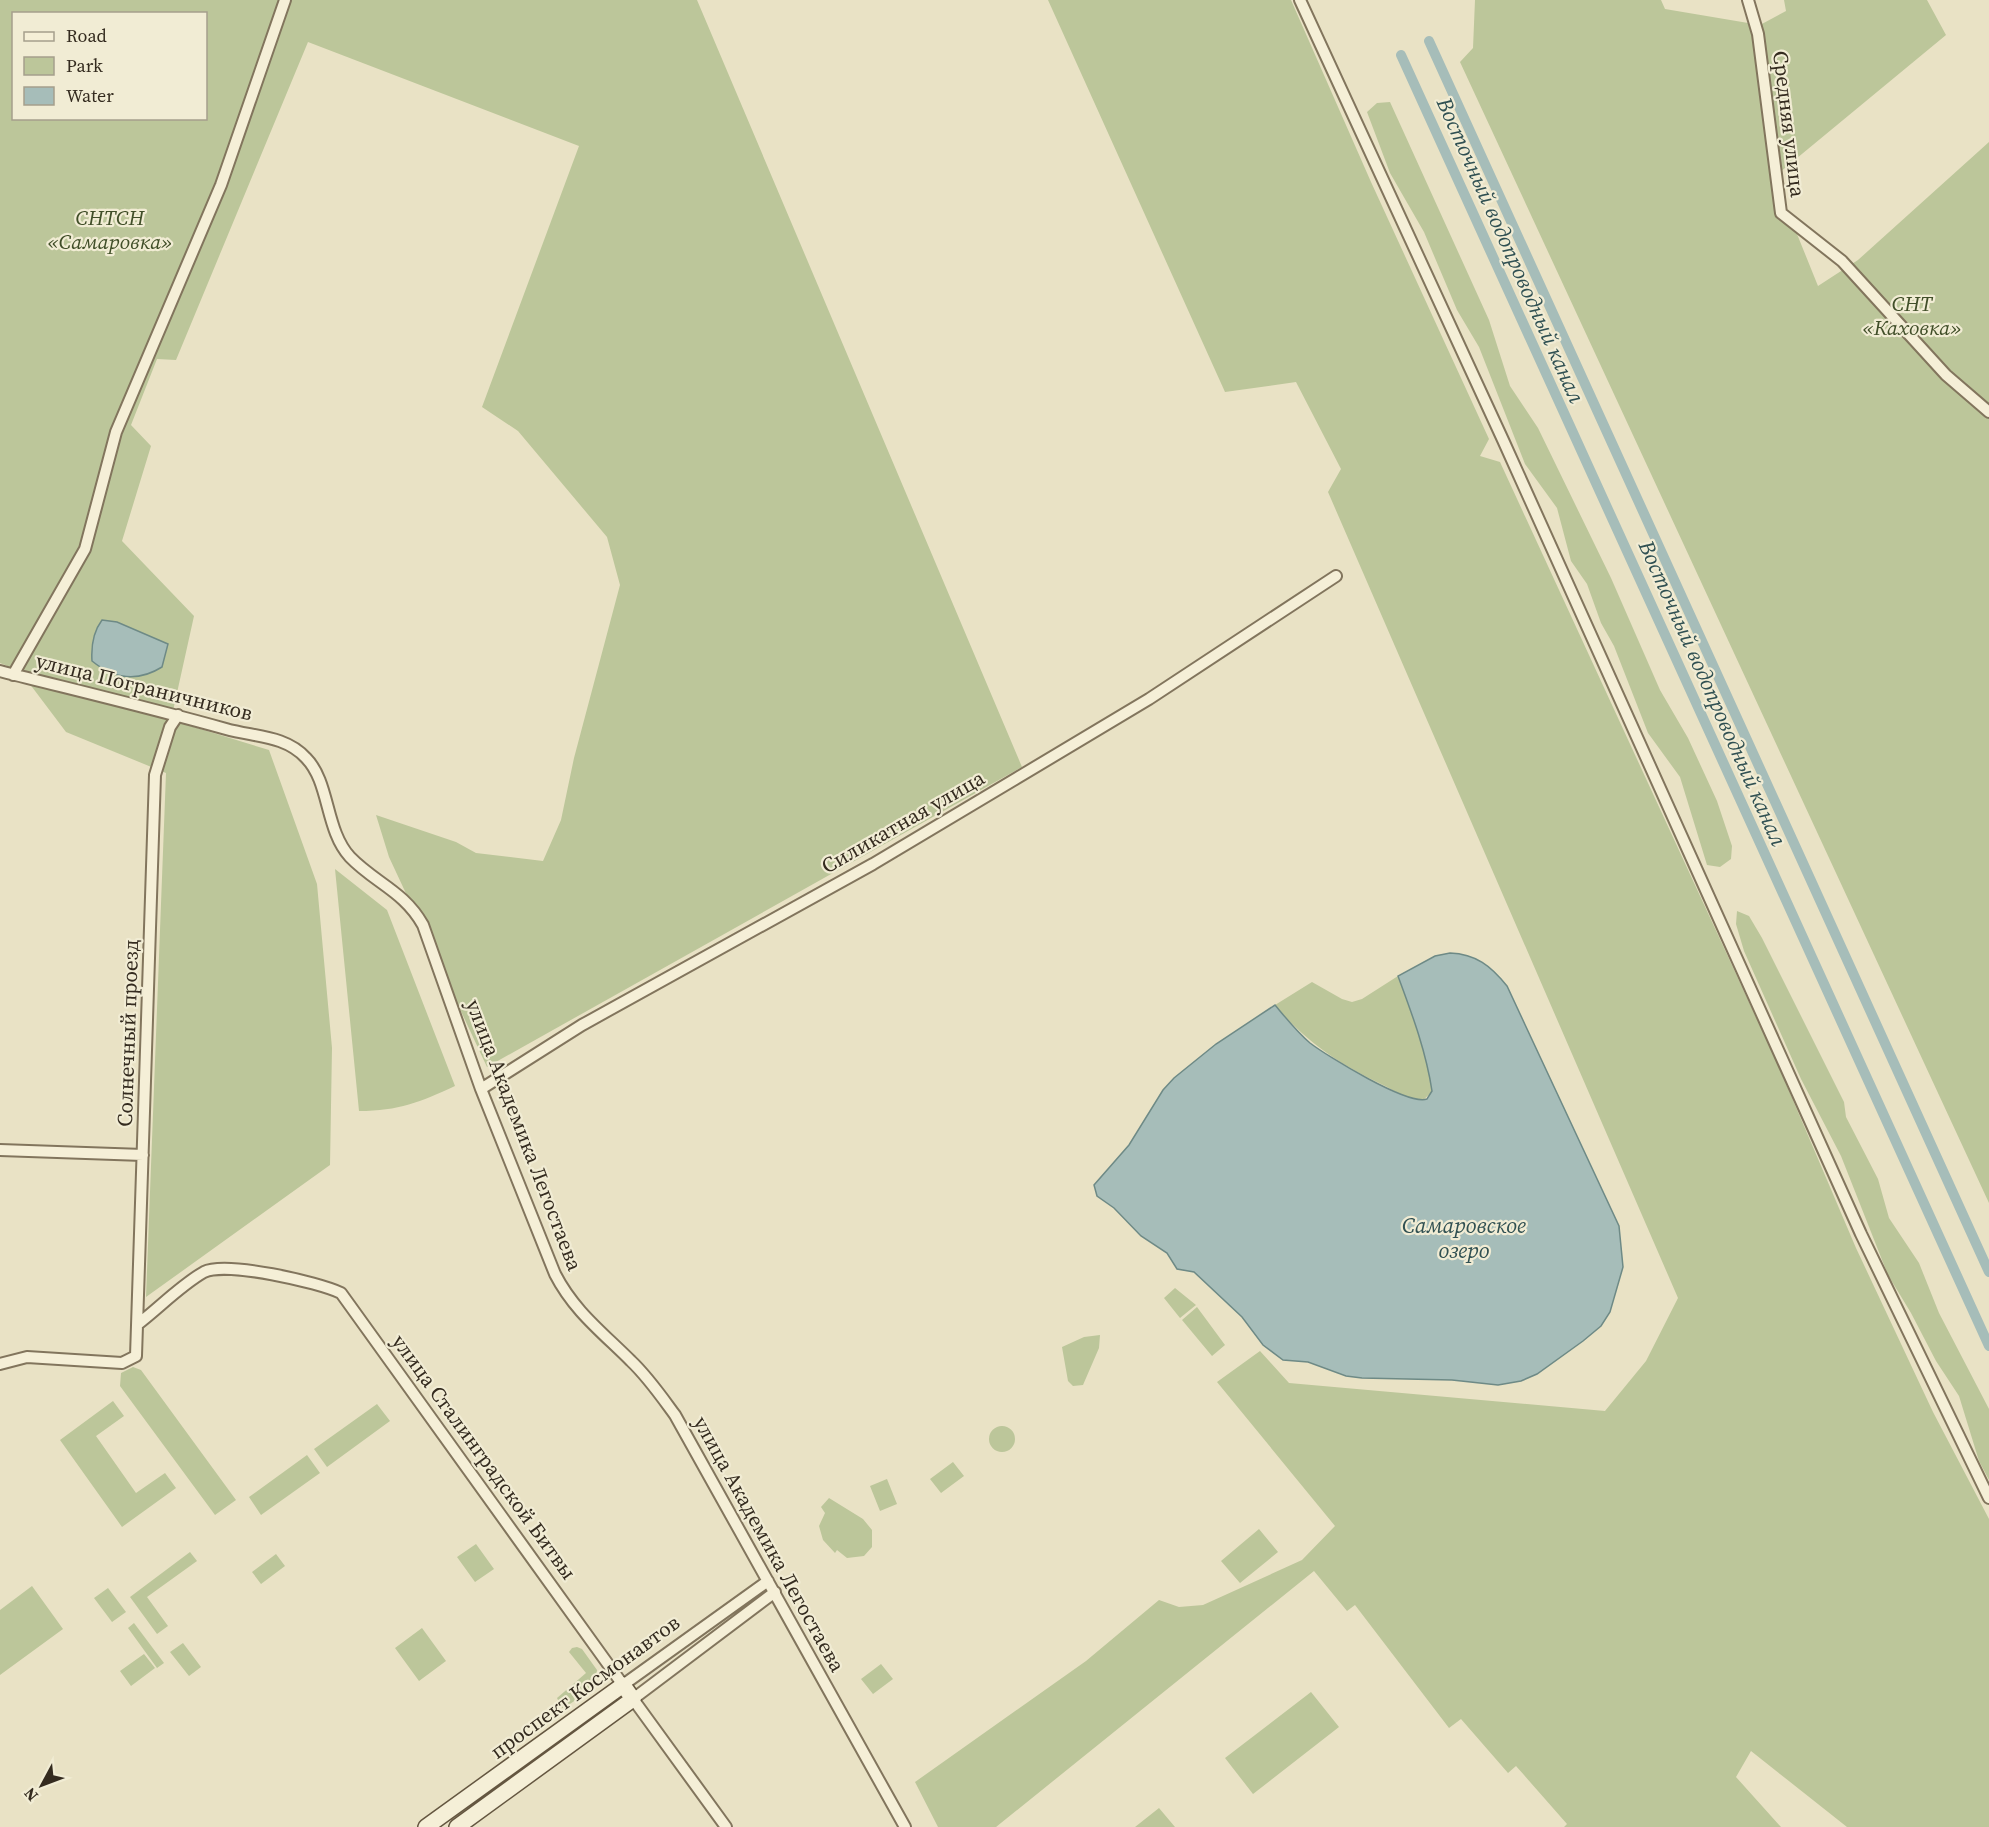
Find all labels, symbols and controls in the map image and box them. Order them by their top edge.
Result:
legend [12,12,207,120]
text: Road [66,23,107,48]
street label: Средняя улица [1766,49,1813,199]
text: Park [66,53,103,78]
text: Water [66,83,114,108]
water label: Восточный водопроводный канал [1429,91,1592,408]
park label: СНТСН «Самаровка» [47,203,173,256]
park label: СНТ «Каховка» [1862,289,1962,342]
water label: Восточный водопроводный канал [1631,534,1794,851]
street label: улица Пограничников [33,646,256,728]
street label: Силикатная улица [816,763,990,880]
street label: Солнечный проезд [110,939,145,1127]
street label: улица Академика Легостаева [459,995,590,1275]
water label: Самаровское озеро [1402,1210,1526,1265]
street label: улица Сталинградской Битвы [385,1328,583,1585]
street label: улица Академика Легостаева [687,1411,852,1677]
street label: проспект Космонавтов [484,1608,686,1765]
north arrow [12,1755,72,1815]
text: N [18,1783,43,1806]

